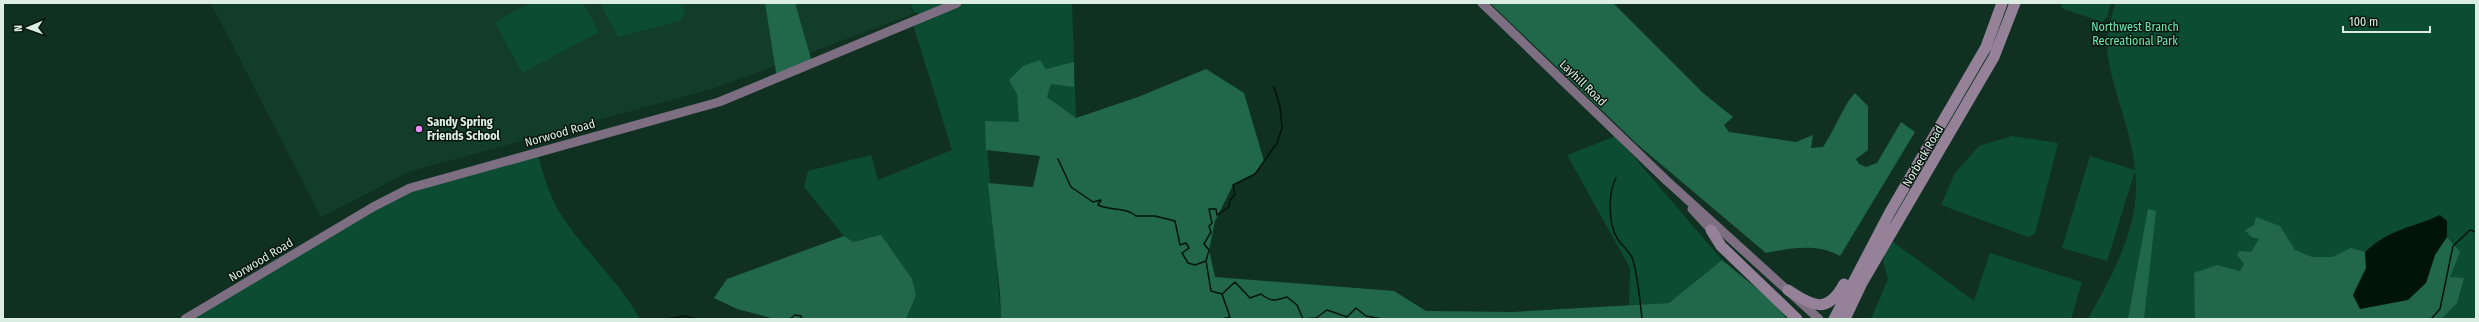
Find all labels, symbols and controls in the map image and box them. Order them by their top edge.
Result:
north arrow [8,8,48,48]
scale bar [2343,8,2430,34]
text: 100 m [2349,15,2378,29]
park label: Northwest Branch Recreational Park [2091,20,2179,48]
text: N [12,25,25,32]
street label: Layhill Road [1557,57,1609,109]
place label: Sandy Spring Friends School [427,115,501,143]
street label: Norwood Road [523,116,597,150]
street label: Norbeck Road [1900,123,1946,189]
marker: Sandy Spring Friends School [414,124,424,134]
street label: Norwood Road [226,235,296,285]

